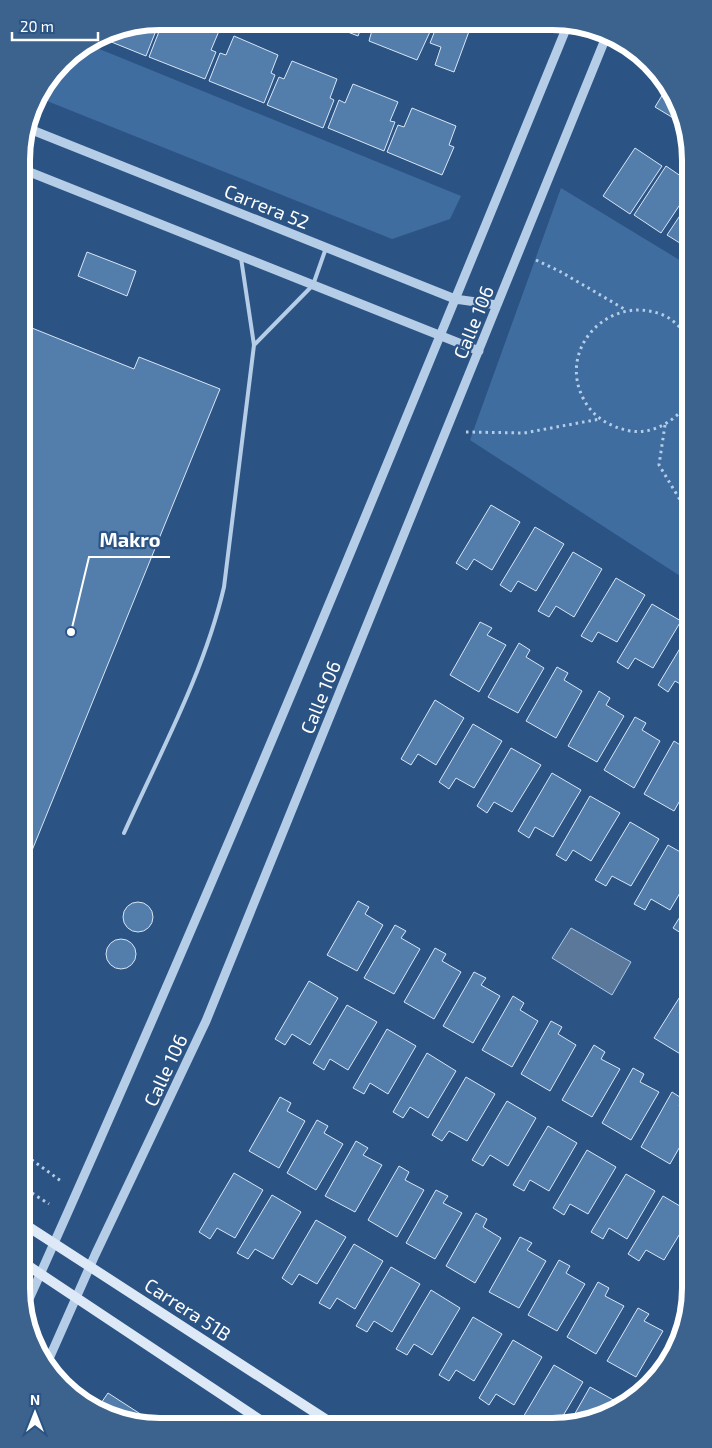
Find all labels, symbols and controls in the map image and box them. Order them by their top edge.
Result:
scale bar [12,10,99,42]
text: 20 m [20,17,54,35]
street label: Carrera 52 [221,179,313,233]
street label: Calle 106 [448,282,498,362]
callout: Makro [89,522,170,557]
text: Makro [99,527,161,551]
street label: Calle 106 [295,657,345,737]
street label: Calle 106 [138,1030,192,1110]
street label: Carrera 51B [141,1273,235,1345]
north arrow [10,1388,60,1438]
text: N [30,1391,40,1408]

